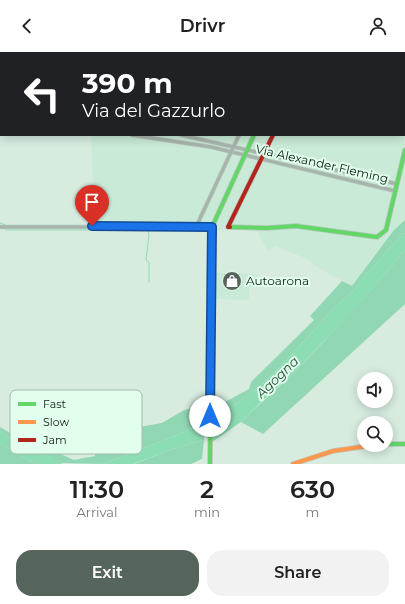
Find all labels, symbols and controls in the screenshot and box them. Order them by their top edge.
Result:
icon: back [16,15,38,37]
text: Drivr [180,15,225,37]
icon: person [367,15,389,37]
text: 390 m [82,66,173,100]
icon: left [16,68,68,120]
text: Via del Gazzurlo [82,100,225,122]
street label: Via Alexander Fleming [254,141,390,186]
pin [75,185,109,226]
icon: arrive [81,191,103,213]
shop icon: Autoarona [221,270,243,292]
place label: Autoarona [246,273,309,288]
water label: Agogna [252,353,302,402]
map controls [357,372,393,452]
button: sound [357,372,393,408]
legend [10,390,142,454]
position arrow [189,395,231,437]
text: Fast [43,397,67,411]
text: Slow [43,415,69,429]
button: search [357,416,393,452]
text: Jam [42,433,67,447]
text: 11:30 [70,475,124,504]
text: 2 [200,475,214,504]
text: 630 [290,475,335,504]
text: Arrival [76,504,118,520]
text: min [194,504,220,520]
text: m [306,504,319,520]
button: Exit [16,550,199,596]
button: Share [207,550,389,596]

